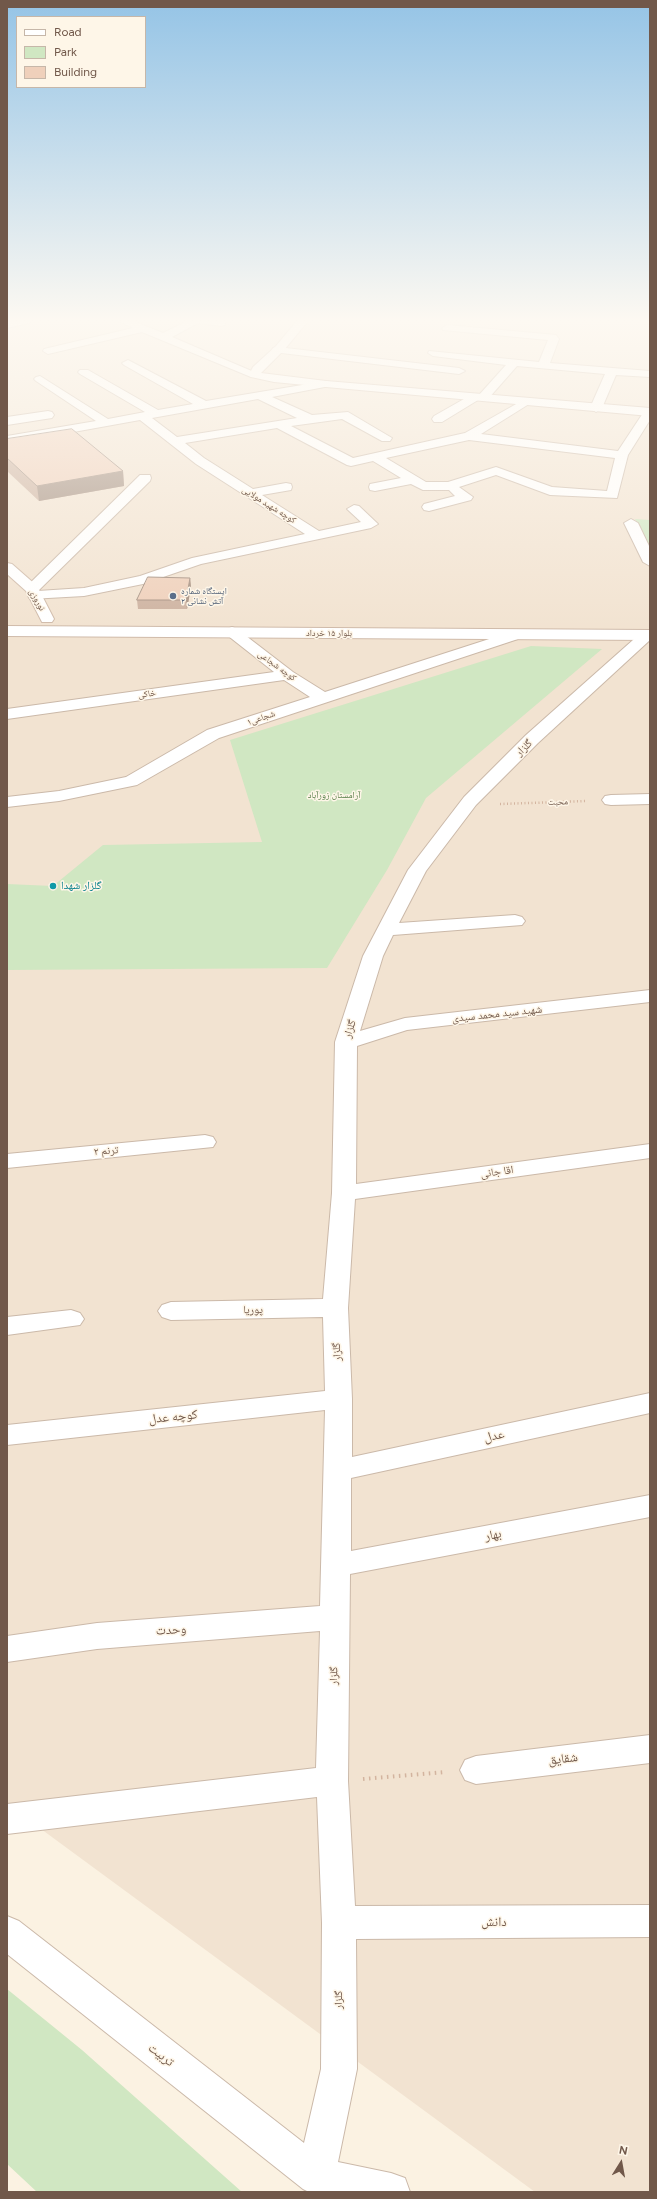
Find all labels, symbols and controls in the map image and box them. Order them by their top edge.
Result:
legend [16,16,146,88]
text: Road [54,25,82,39]
text: Park [54,45,77,59]
text: Building [54,65,97,79]
street label: کوچه شهید مولایی [240,484,298,526]
place label: ایستگاه شماره ۲ آتش نشانی [181,586,227,607]
street label: نوروزی [26,587,48,613]
marker: ایستگاه شماره ۲ آتش نشانی [168,591,178,601]
street label: بلوار ۱۵ خرداد [306,628,352,638]
street label: کوچه شجاعی [256,648,298,684]
street label: خاکی [137,687,157,701]
street label: شجاعی۱ [246,708,276,728]
street label: گلزار [513,737,535,759]
park label: آرامستان زورآباد [308,790,360,800]
street label: محبت [548,796,568,808]
place label: گلزار شهدا [61,879,102,893]
marker: گلزار شهدا [48,881,58,891]
street label: شهید سید محمد سیدی [451,1003,543,1025]
street label: گلزار [341,1018,359,1040]
street label: ترنم ۲ [93,1143,119,1159]
street label: اقا جانی [480,1163,514,1181]
street label: پوریا [243,1303,263,1317]
street label: گلزار [330,1342,344,1362]
street label: کوچه عدل [148,1407,198,1427]
street label: عدل [482,1426,506,1446]
street label: بهار [483,1526,503,1544]
street label: وحدت [155,1621,187,1639]
street label: گلزار [327,1667,341,1685]
street label: شقایق [547,1749,579,1769]
street label: دانش [481,1914,507,1930]
street label: گلزار [332,1991,346,2009]
street label: تربیت [145,2040,177,2070]
north arrow [601,2143,641,2183]
text: N [618,2144,629,2158]

